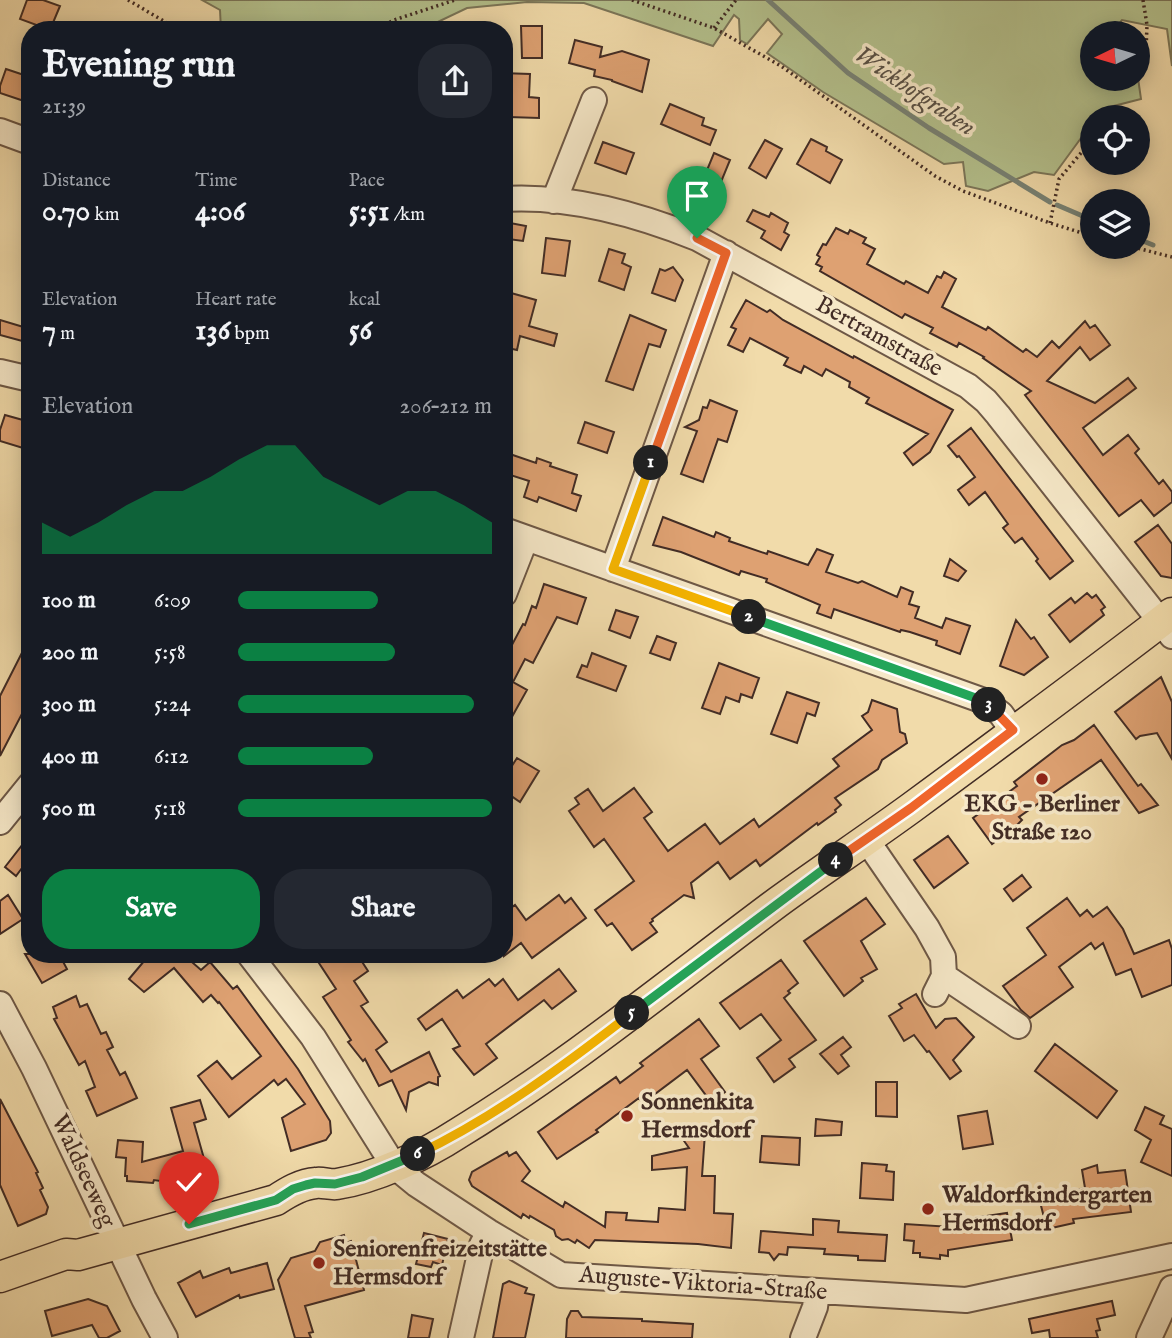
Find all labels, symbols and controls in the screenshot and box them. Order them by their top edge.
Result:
north arrow [1080,21,1150,91]
map controls [1080,21,1150,259]
water label: Wickhofgraben [847,38,982,145]
text: Evening run [42,42,236,90]
button: share [418,44,492,118]
text: 21:39 [42,92,86,121]
button: locate [1080,105,1150,175]
pin [667,166,727,238]
text: Distance [42,169,111,193]
text: Time [195,169,238,193]
text: Pace [349,169,385,193]
icon: arrive [678,177,716,215]
button: layers [1080,189,1150,259]
text: 0.70 [42,193,90,231]
text: 4:06 [195,193,245,231]
text: 5:51 [349,193,389,231]
text: km [90,203,119,227]
text: /km [389,203,425,227]
text: Elevation [42,288,117,312]
text: Heart rate [195,288,276,312]
text: kcal [349,288,380,312]
street label: Bertramstraße [810,289,948,385]
text: 7 [42,312,56,350]
text: 136 [195,312,230,350]
text: 56 [349,312,372,350]
text: m [56,322,75,346]
text: bpm [230,322,270,346]
text: Elevation [42,392,133,421]
text: 206–212 m [400,392,492,421]
pin: 1 [634,446,668,480]
text: 1 [647,450,654,474]
text: 100 m [42,586,96,615]
text: 6:09 [154,586,191,615]
pin: 2 [732,600,766,634]
text: 2 [744,604,753,628]
text: 200 m [42,638,98,667]
text: 5:58 [154,638,186,667]
pin: 3 [972,688,1006,722]
text: 300 m [42,690,96,719]
text: 5:24 [154,690,190,719]
text: 3 [985,692,992,716]
text: 400 m [42,742,99,771]
text: 6:12 [154,742,189,771]
marker: EKG - Berliner Straße 120 [1034,771,1050,787]
place label: EKG - Berliner Straße 120 [964,789,1120,848]
text: 500 m [42,794,96,823]
text: 5:18 [154,794,186,823]
pin: 4 [818,842,854,878]
text: 4 [831,847,840,871]
button: Save [42,869,260,949]
button: Share [274,869,492,949]
pin: 5 [614,996,650,1030]
text: 5 [628,1000,635,1024]
place label: Sonnenkita Hermsdorf [641,1087,756,1146]
marker: Sonnenkita Hermsdorf [619,1108,635,1124]
street label: Waldseeweg [43,1110,123,1233]
pin: 6 [400,1136,436,1172]
text: 6 [413,1141,422,1165]
pin [159,1152,219,1224]
icon: check [170,1163,208,1201]
place label: Waldorfkindergarten Hermsdorf [941,1180,1153,1239]
marker: Waldorfkindergarten Hermsdorf [920,1201,936,1217]
place label: Seniorenfreizeitstätte Hermsdorf [333,1234,547,1293]
marker: Seniorenfreizeitstätte Hermsdorf [311,1255,327,1271]
street label: Auguste-Viktoria-Straße [577,1260,828,1308]

